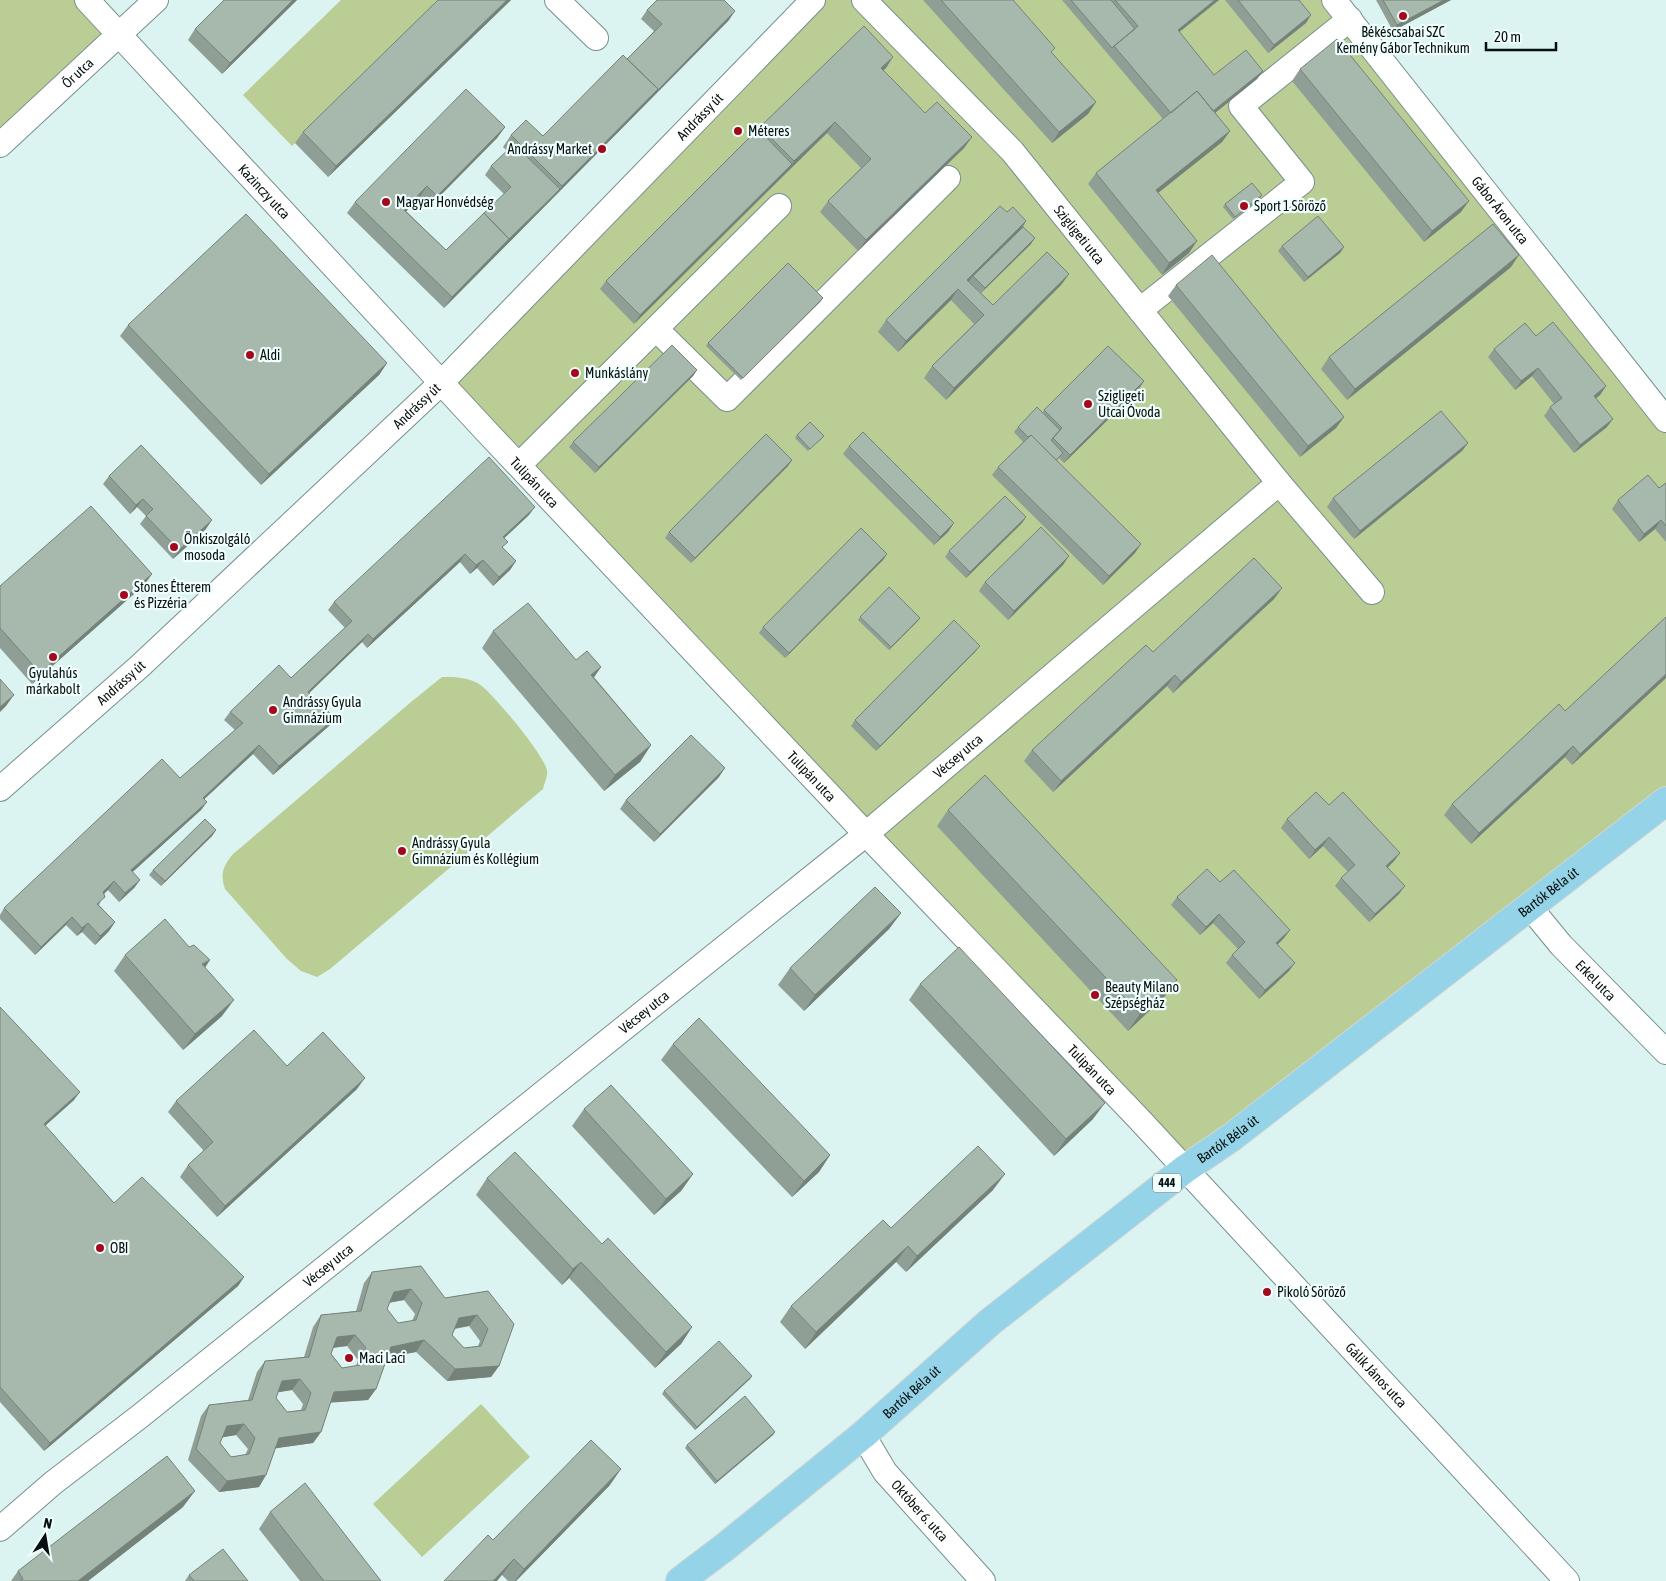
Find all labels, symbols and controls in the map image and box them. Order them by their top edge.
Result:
marker: Békéscsabai SZC Kemény Gábor Technikum [1397,10,1409,22]
scale bar [1486,20,1556,52]
place label: Békéscsabai SZC Kemény Gábor Technikum [1336,24,1470,56]
text: 20 m [1494,28,1521,45]
street label: Őr utca [59,55,97,91]
street label: Andrássy út [674,90,726,143]
place label: Méteres [748,123,789,139]
marker: Méteres [732,125,744,137]
place label: Andrássy Market [507,141,592,157]
marker: Andrássy Market [596,143,608,155]
street label: Kazinczy utca [235,161,293,222]
street label: Gábor Áron utca [1469,173,1532,247]
place label: Magyar Honvédség [396,194,493,210]
marker: Magyar Honvédség [380,196,392,208]
place label: Sport 1 Söröző [1254,198,1326,214]
marker: Sport 1 Söröző [1238,200,1250,212]
street label: Szigligeti utca [1051,202,1108,267]
place label: Aldi [260,347,280,363]
marker: Aldi [244,349,256,361]
place label: Munkáslány [585,365,649,381]
marker: Munkáslány [569,367,581,379]
street label: Andrássy út [390,380,444,432]
place label: Szigligeti Utcai Óvoda [1098,388,1161,420]
marker: Szigligeti Utcai Óvoda [1082,398,1094,410]
street label: Tulipán utca [507,454,562,511]
place label: Önkiszolgáló mosoda [184,531,250,563]
marker: Önkiszolgáló mosoda [168,541,180,553]
place label: Stones Étterem és Pizzéria [134,579,211,611]
marker: Stones Étterem és Pizzéria [118,589,130,601]
marker: Gyulahús márkabolt [47,651,59,663]
street label: Andrássy út [93,657,149,708]
place label: Gyulahús márkabolt [26,665,80,697]
place label: Andrássy Gyula Gimnázium [283,694,361,726]
marker: Andrássy Gyula Gimnázium [267,704,279,716]
street label: Vécsey utca [930,731,986,781]
street label: Tulipán utca [784,748,839,805]
place label: Andrássy Gyula Gimnázium és Kollégium [412,835,539,867]
marker: Andrássy Gyula Gimnázium és Kollégium [396,845,408,857]
street label: Bartók Béla út [1515,864,1582,920]
street label: Erkel utca [1572,957,1619,1004]
place label: Beauty Milano Szépségház [1105,979,1179,1011]
street label: Vécsey utca [616,987,672,1037]
marker: Beauty Milano Szépségház [1089,989,1101,1001]
street label: Tulipán utca [1064,1042,1120,1098]
street label: Bartók Béla út [1194,1112,1261,1167]
road number: 444 [1153,1174,1181,1192]
place label: OBI [110,1240,128,1256]
street label: Vécsey utca [300,1241,356,1290]
marker: OBI [94,1242,106,1254]
place label: Pikoló Söröző [1277,1284,1346,1300]
marker: Pikoló Söröző [1261,1286,1273,1298]
street label: Gálik János utca [1342,1339,1410,1411]
place label: Maci Laci [359,1350,406,1366]
marker: Maci Laci [343,1352,355,1364]
street label: Bartók Béla út [879,1362,944,1422]
street label: Október 6. utca [888,1477,952,1545]
north arrow [20,1511,70,1561]
text: N [42,1515,53,1532]

